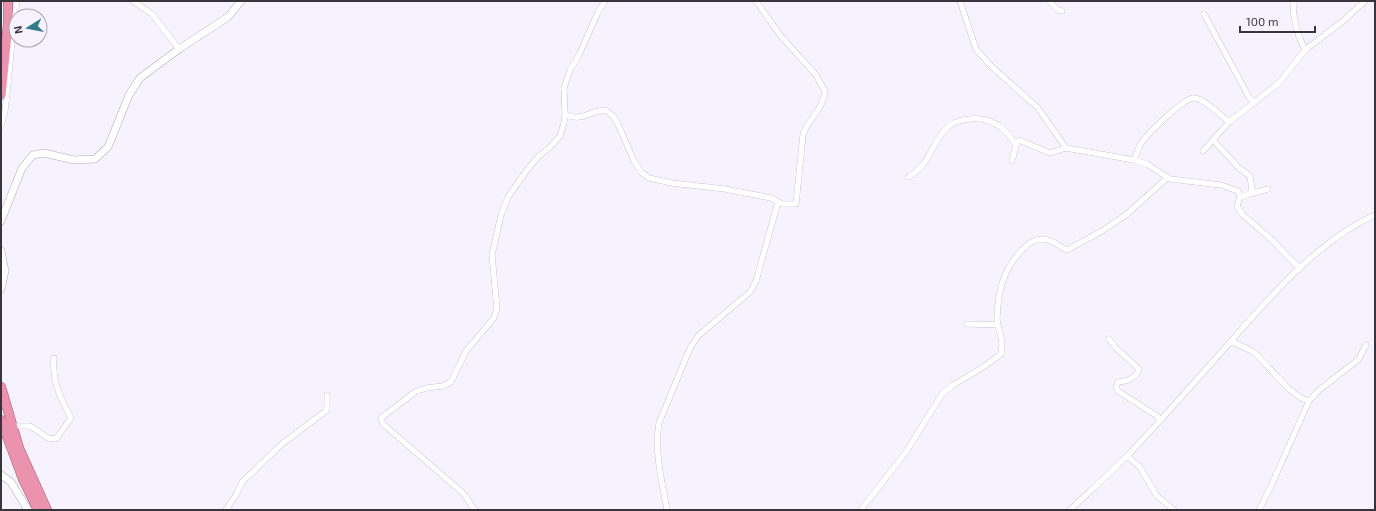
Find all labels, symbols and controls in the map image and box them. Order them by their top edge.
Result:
north arrow [8,8,48,48]
scale bar [1240,8,1315,34]
text: 100 m [1246,14,1278,28]
text: N [11,25,25,35]

